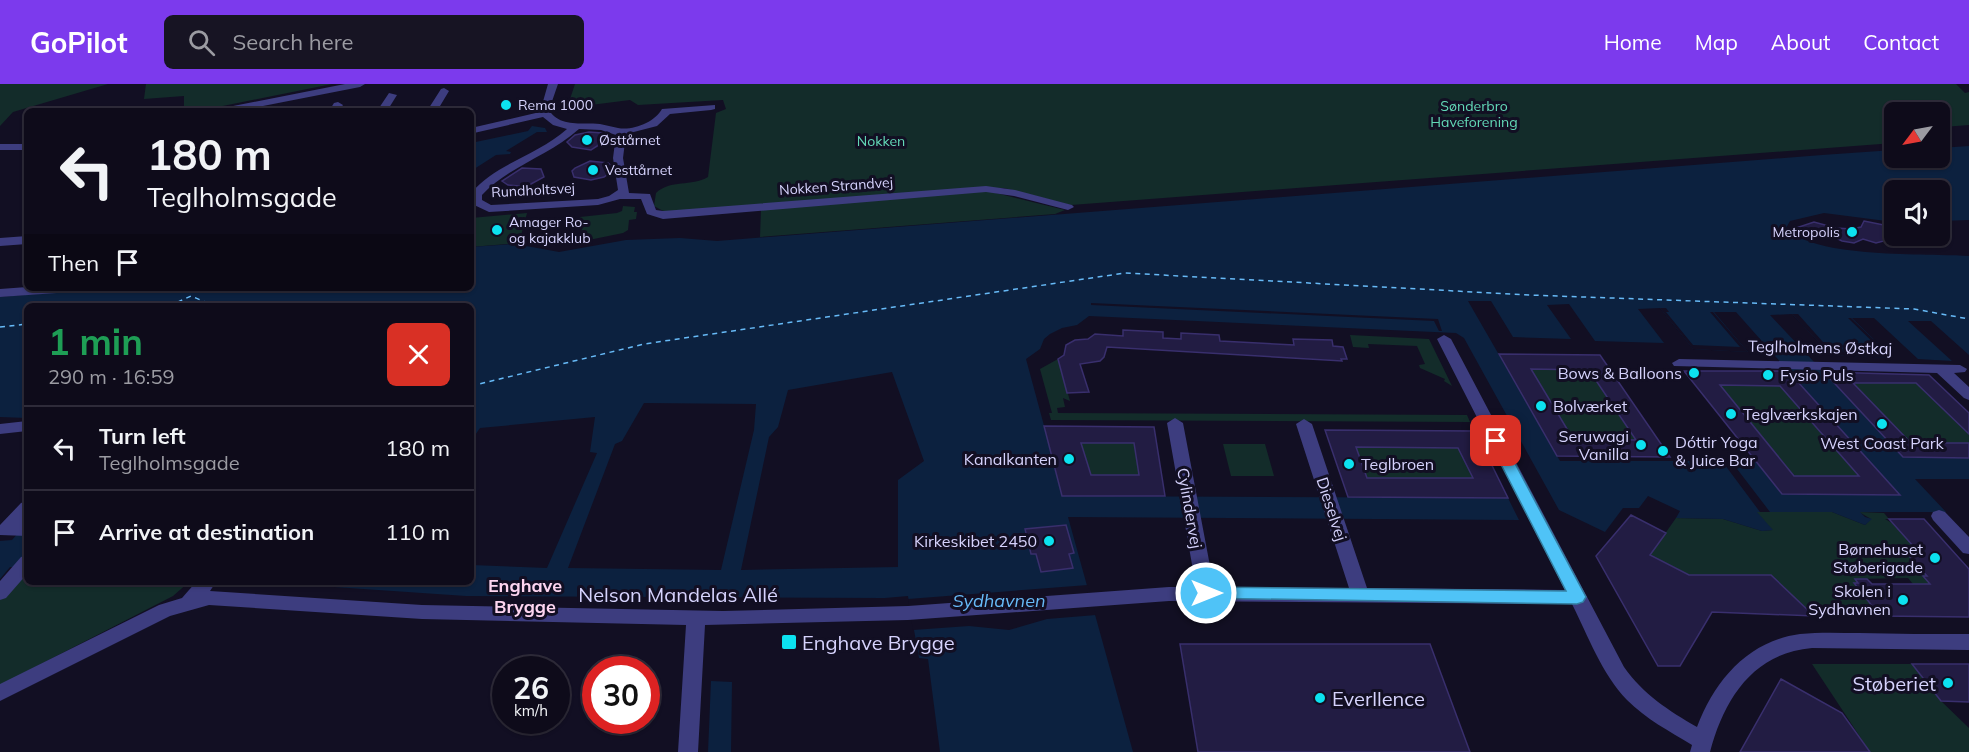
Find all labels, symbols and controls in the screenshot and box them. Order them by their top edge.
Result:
search box [164,15,584,69]
text: GoPilot [30,25,128,60]
icon: search [185,26,218,59]
text: Search here [233,28,354,56]
text: Home [1604,29,1662,55]
text: Map [1695,29,1738,55]
text: About [1771,29,1830,55]
text: Contact [1863,29,1939,55]
place label: Rema 1000 [518,96,593,114]
park label: Sønderbro Haveforening [1430,97,1518,131]
marker: Rema 1000 [499,98,513,112]
north arrow [1884,102,1950,168]
map controls [1884,102,1950,246]
text: 180 m [147,128,272,181]
place label: Østtårnet [599,131,661,149]
icon: left [48,132,126,210]
park label: Nokken [857,132,905,150]
marker: Østtårnet [580,133,594,147]
place label: Vesttårnet [605,161,672,179]
marker: Vesttårnet [586,163,600,177]
street label: Nokken Strandvej [778,173,894,199]
street label: Rundholtsvej [491,179,575,201]
text: Teglholmsgade [147,180,337,214]
button: sound [1884,180,1950,246]
place label: Amager Ro- og kajakklub [509,213,591,247]
marker: Amager Ro- og kajakklub [490,223,504,237]
place label: Metropolis [1772,223,1840,241]
marker: Metropolis [1845,225,1859,239]
icon: arrive [111,246,144,279]
text: Then [48,249,99,277]
text: 1 min [48,319,143,364]
button: close [387,323,450,386]
street label: Teglholmens Østkaj [1748,336,1892,358]
place label: Bows & Balloons [1558,363,1682,383]
text: 290 m · 16:59 [48,364,174,389]
place label: Fysio Puls [1780,365,1854,385]
marker: Bows & Balloons [1687,366,1701,380]
marker: Fysio Puls [1761,368,1775,382]
place label: Bolværket [1553,396,1628,416]
marker: Bolværket [1534,399,1548,413]
place label: Teglværkskajen [1743,404,1858,424]
marker: Teglværkskajen [1724,407,1738,421]
pin [1470,415,1521,466]
marker: West Coast Park [1875,417,1889,431]
text: Turn left [99,422,186,450]
icon: arrive [1479,424,1512,457]
place label: Seruwagi Vanilla [1558,426,1629,464]
icon: left [48,432,81,465]
place label: Dóttir Yoga & Juice Bar [1675,432,1758,470]
place label: West Coast Park [1820,433,1945,453]
text: 180 m [385,434,450,462]
marker: Seruwagi Vanilla [1634,438,1648,452]
marker: Dóttir Yoga & Juice Bar [1656,444,1670,458]
place label: Kanalkanten [964,449,1057,469]
text: Teglholmsgade [99,450,240,475]
marker: Kanalkanten [1062,452,1076,466]
place label: Teglbroen [1361,454,1434,474]
marker: Teglbroen [1342,457,1356,471]
street label: Cylindervej [1173,466,1207,550]
street label: Dieselvej [1312,475,1352,543]
icon: arrive [48,516,81,549]
text: Arrive at destination [99,518,314,546]
text: 110 m [385,518,450,546]
place label: Kirkeskibet 2450 [914,531,1037,551]
marker: Kirkeskibet 2450 [1042,534,1056,548]
place label: Børnehuset Støberigade [1833,539,1923,577]
marker: Børnehuset Støberigade [1928,551,1942,565]
position arrow [1174,561,1238,625]
district label: Enghave Brygge [488,574,562,618]
place label: Skolen i Sydhavnen [1808,581,1891,619]
street label: Nelson Mandelas Allé [578,582,778,607]
water label: Sydhavnen [952,589,1046,612]
marker: Skolen i Sydhavnen [1896,593,1910,607]
place label: Enghave Brygge [802,630,955,655]
marker: Enghave Brygge [780,633,798,651]
speed limit sign: 30 [582,656,660,734]
text: 26 [513,669,549,707]
place label: Støberiet [1852,671,1936,696]
marker: Støberiet [1941,676,1955,690]
place label: Everllence [1332,686,1425,711]
marker: Everllence [1313,691,1327,705]
text: km/h [514,701,548,720]

